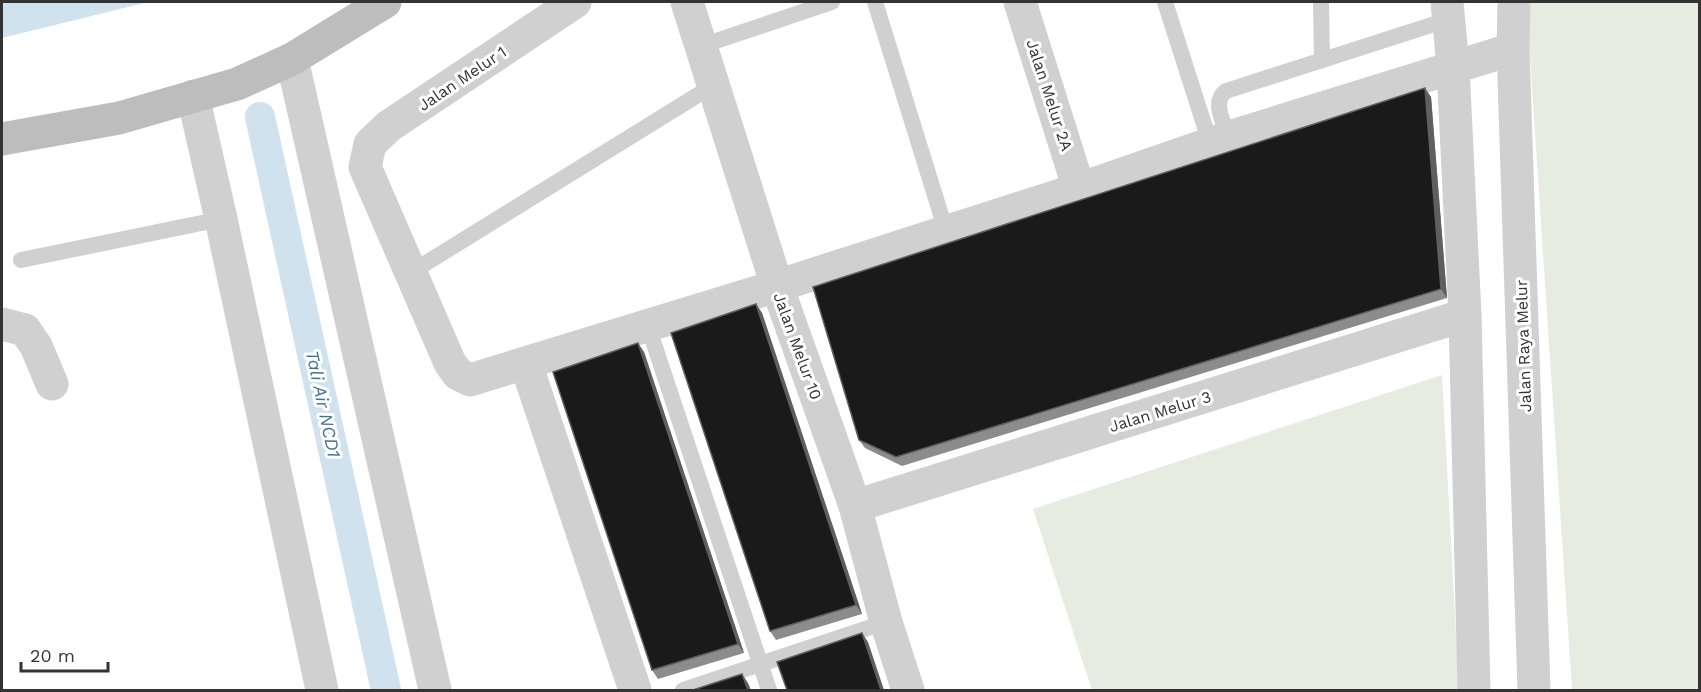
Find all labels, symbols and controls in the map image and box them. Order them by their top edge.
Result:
street label: Jalan Melur 2A [1023,37,1077,154]
street label: Jalan Melur 1 [415,42,510,115]
street label: Jalan Raya Melur [1512,279,1535,413]
street label: Jalan Melur 10 [769,290,826,402]
water label: Tali Air NCD1 [302,348,345,460]
street label: Jalan Melur 3 [1107,387,1213,436]
scale bar [21,635,108,673]
text: 20 m [30,645,75,666]

